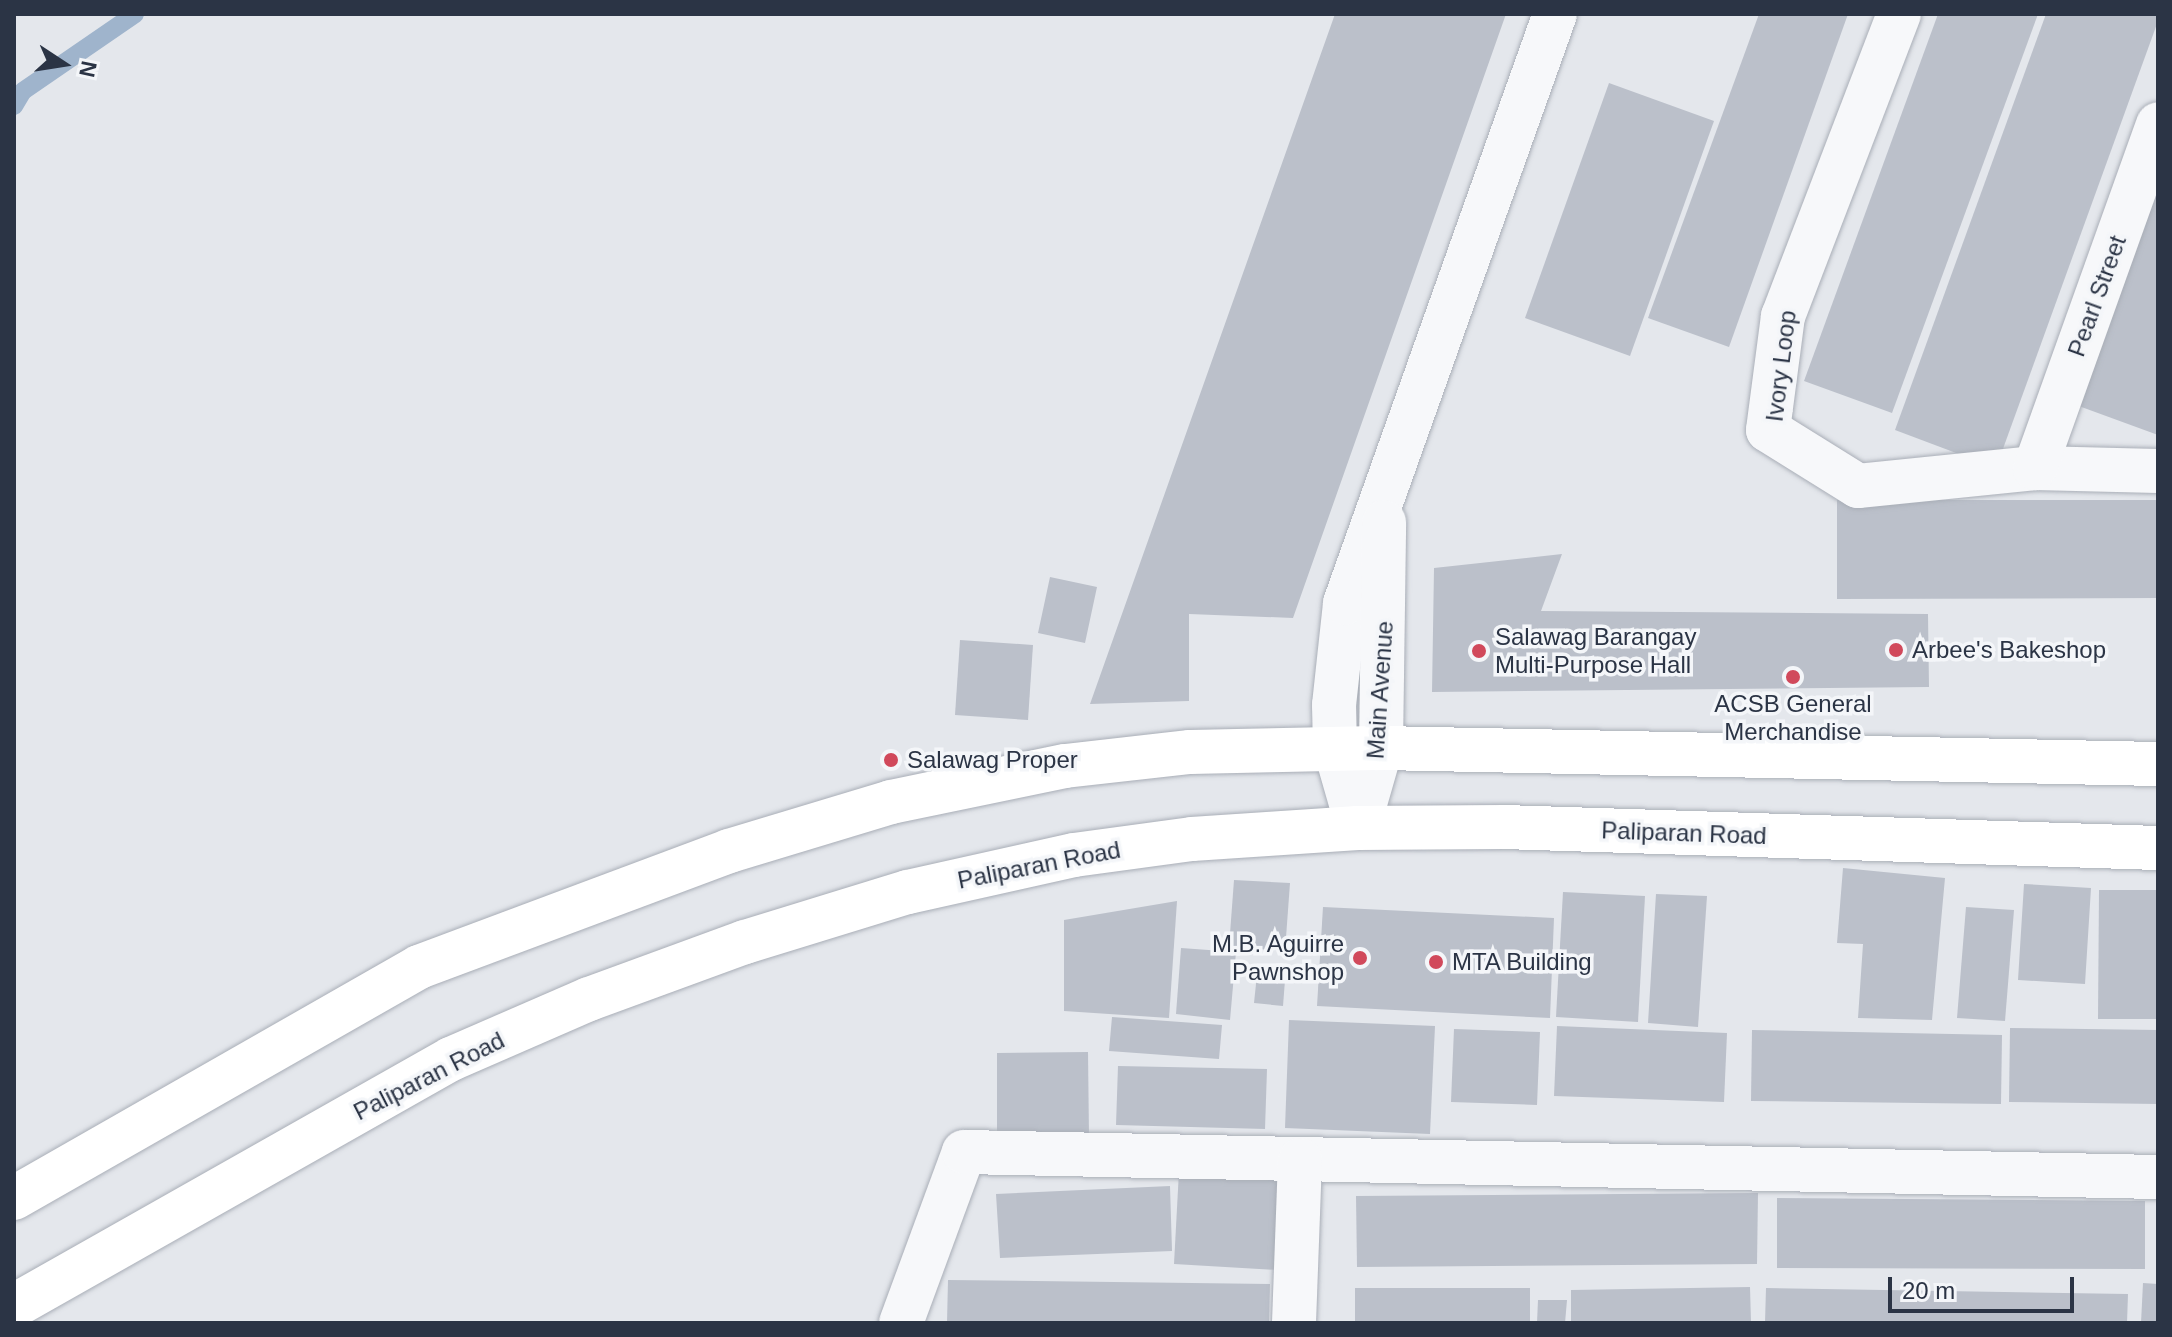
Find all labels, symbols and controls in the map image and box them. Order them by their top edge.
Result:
north arrow [24,24,104,104]
text: N [74,59,102,79]
street label: Pearl Street [2062,232,2132,360]
street label: Ivory Loop [1760,309,1802,423]
street label: Main Avenue [1361,619,1399,761]
place label: Salawag Barangay Multi-Purpose Hall [1495,623,1696,679]
place label: Arbee's Bakeshop [1912,636,2106,664]
marker: Arbee's Bakeshop [1887,641,1905,659]
marker: Salawag Barangay Multi-Purpose Hall [1470,642,1488,660]
marker: ACSB General Merchandise [1784,668,1802,686]
place label: ACSB General Merchandise [1714,690,1872,746]
place label: Salawag Proper [907,746,1078,774]
marker: Salawag Proper [882,751,900,769]
street label: Paliparan Road [1601,816,1767,850]
street label: Paliparan Road [955,835,1123,895]
place label: M.B. Aguirre Pawnshop [1211,930,1344,986]
place label: MTA Building [1452,948,1593,976]
marker: M.B. Aguirre Pawnshop [1351,949,1369,967]
marker: MTA Building [1427,953,1445,971]
street label: Paliparan Road [349,1026,509,1126]
scale bar [1892,1261,2078,1311]
text: 20 m [1902,1277,1955,1304]

